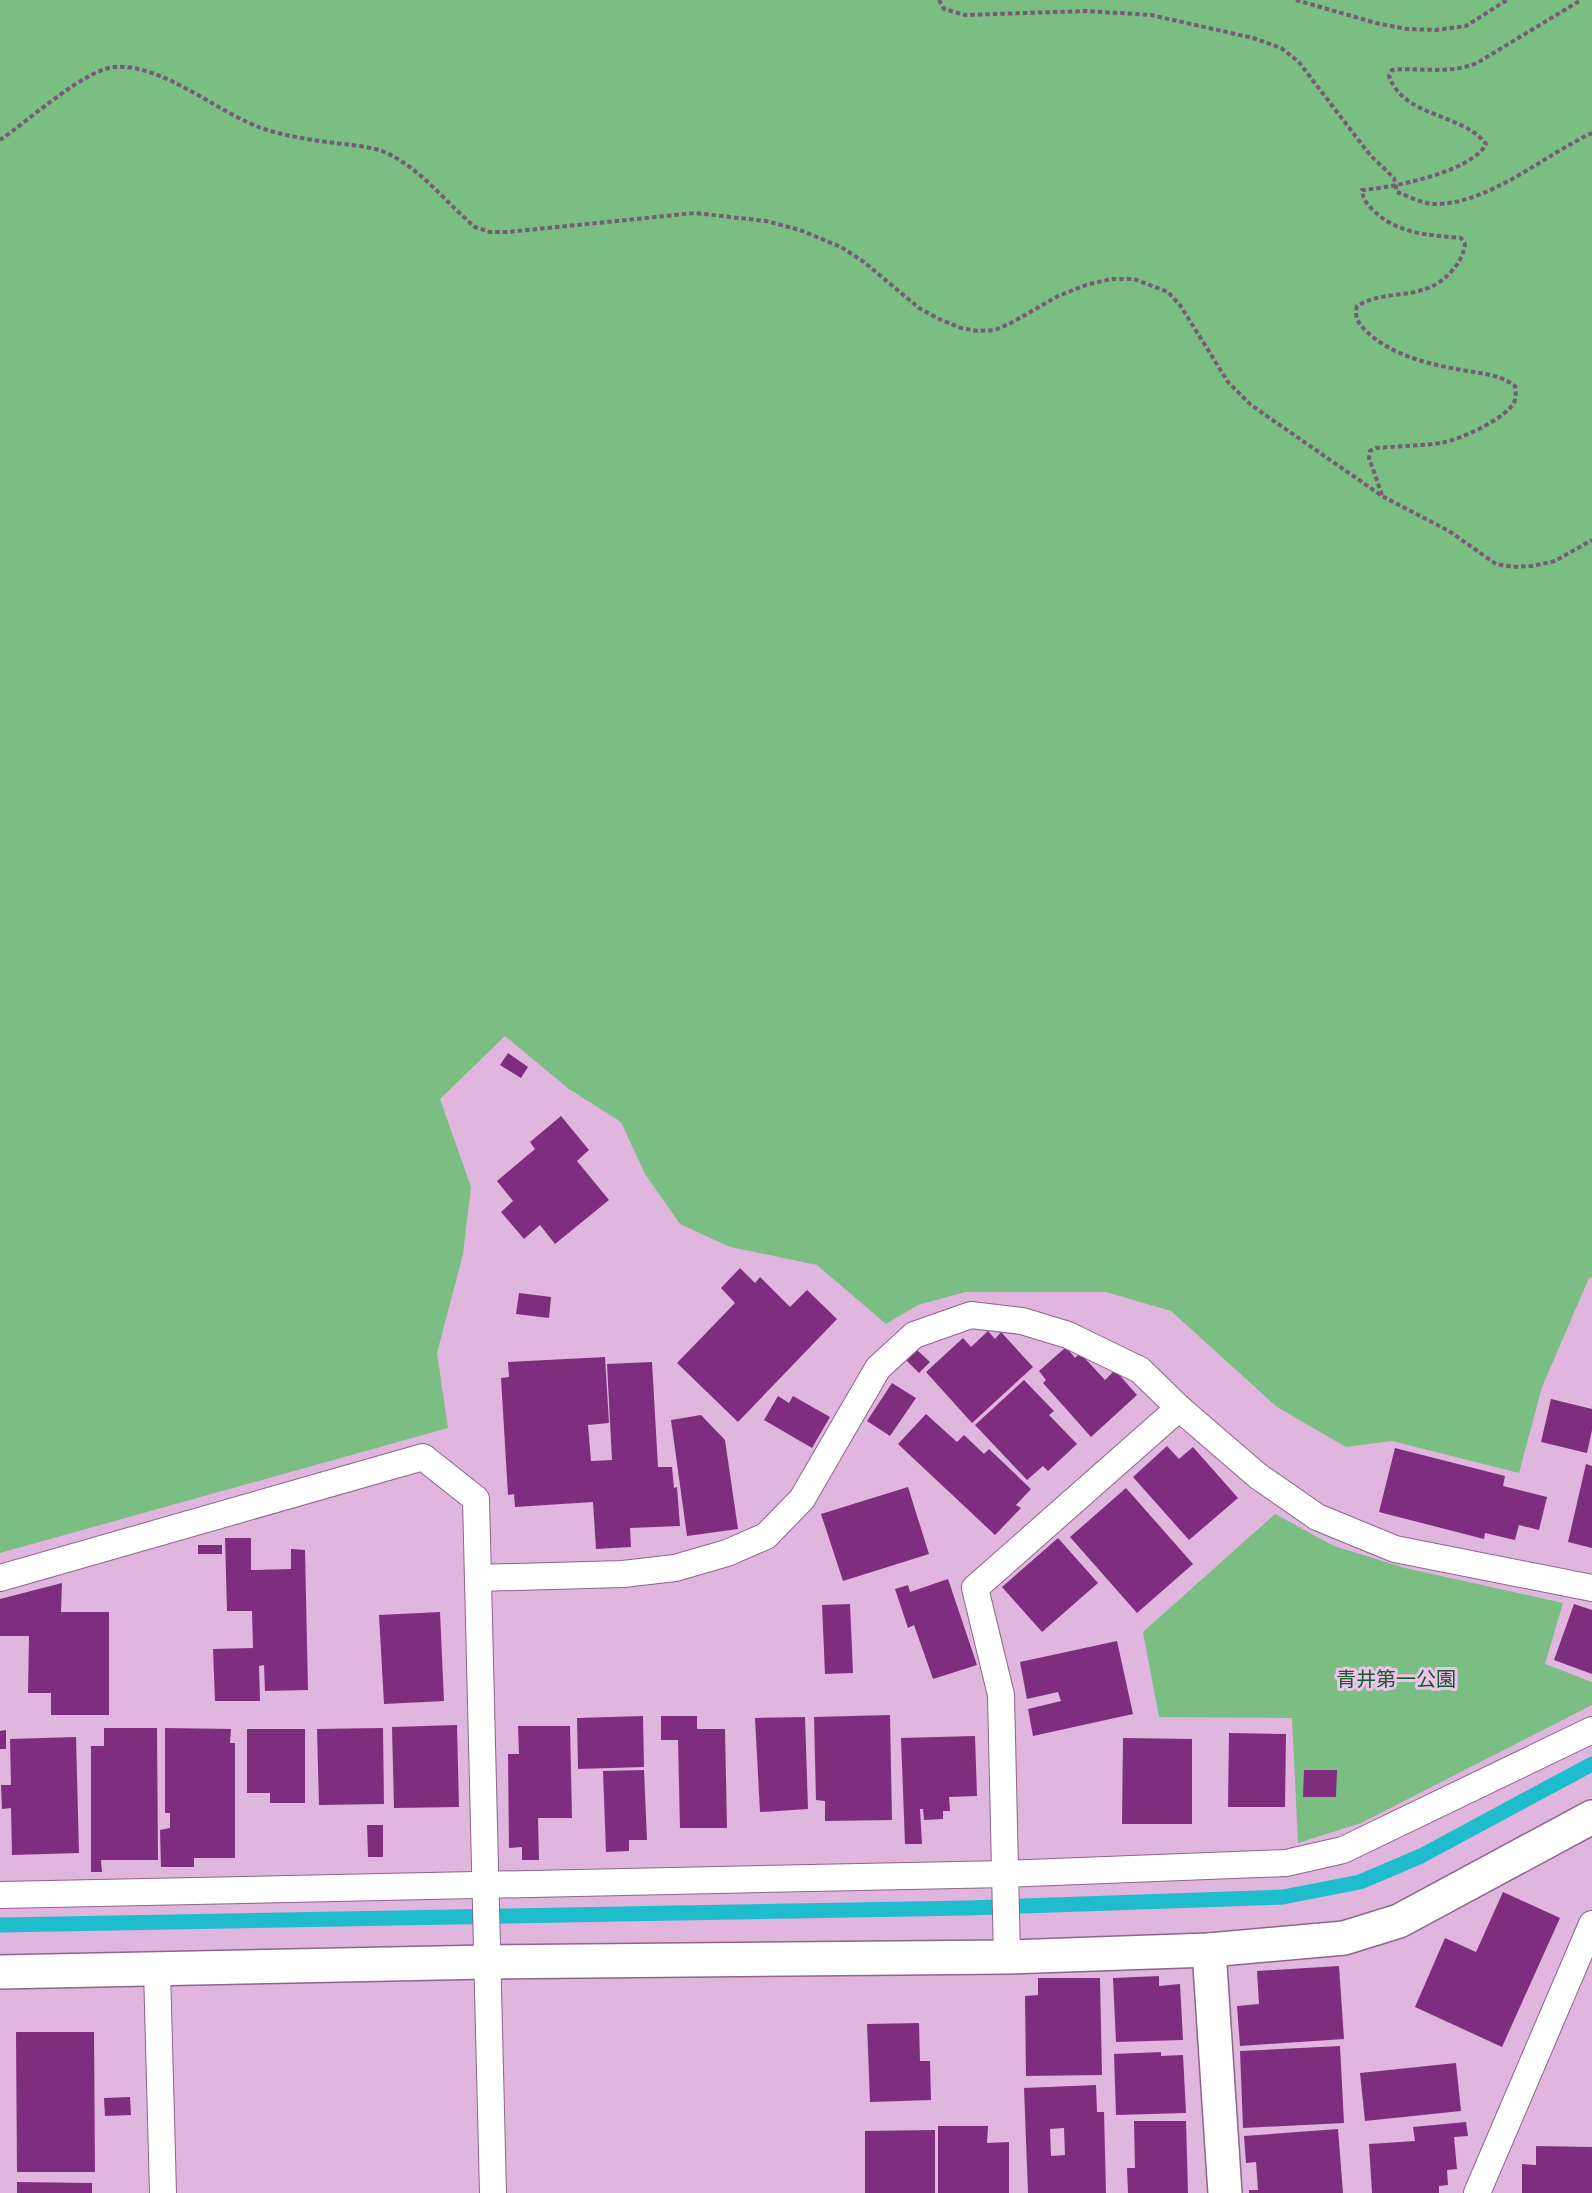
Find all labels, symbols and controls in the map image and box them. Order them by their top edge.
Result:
park label: 青井第一公園 [1336,1668,1456,1690]

